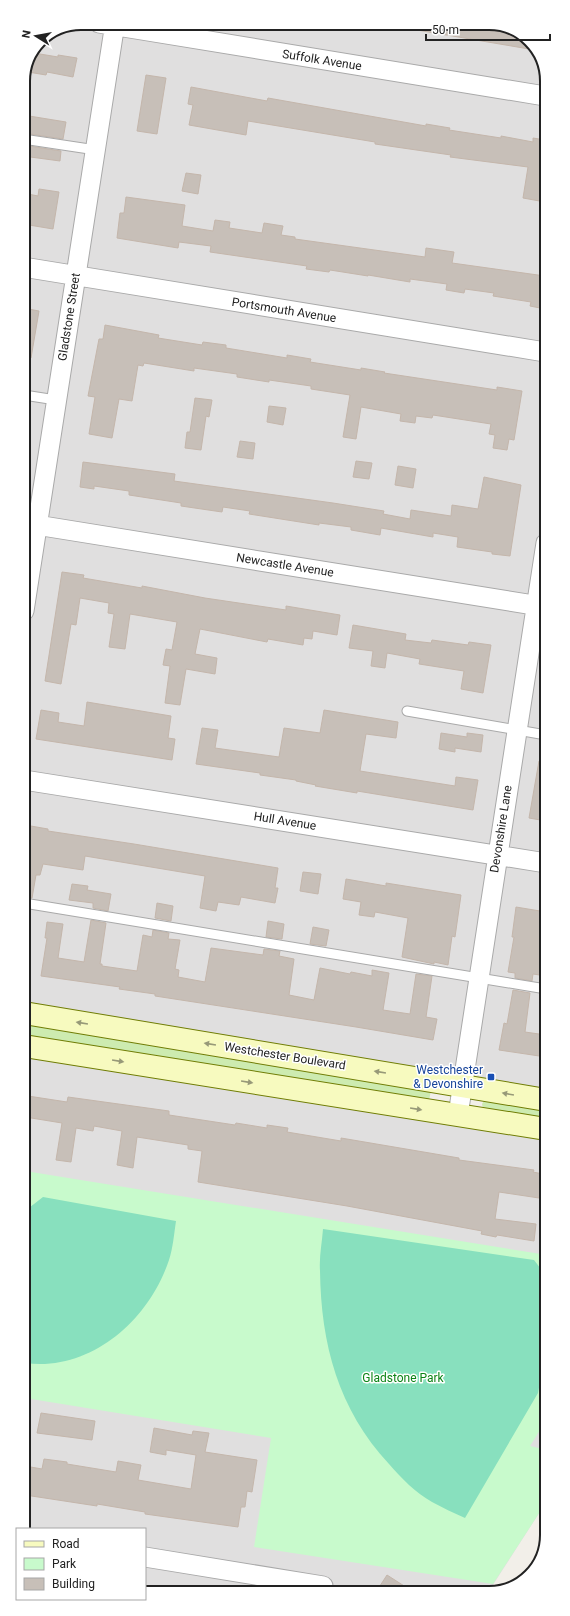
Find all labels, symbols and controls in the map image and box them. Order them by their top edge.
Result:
north arrow [16,16,56,56]
scale bar [426,16,550,42]
text: 50 m [432,23,459,37]
text: N [20,29,34,39]
street label: Suffolk Avenue [281,47,363,73]
street label: Gladstone Street [55,272,83,362]
street label: Portsmouth Avenue [231,295,337,325]
street label: Newcastle Avenue [235,550,335,580]
street label: Devonshire Lane [487,784,515,874]
street label: Hull Avenue [253,809,317,833]
one-way arrow [76,1020,88,1026]
street label: Westchester Boulevard [223,1039,347,1073]
one-way arrow [204,1041,216,1047]
one-way arrow [112,1058,124,1064]
place label: Westchester & Devonshire [413,1063,483,1091]
one-way arrow [374,1069,386,1075]
marker: Westchester & Devonshire [486,1072,496,1082]
one-way arrow [240,1079,253,1085]
one-way arrow [502,1091,514,1097]
one-way arrow [410,1106,422,1112]
park label: Gladstone Park [362,1371,445,1385]
legend [16,1528,146,1600]
text: Road [52,1537,80,1551]
text: Park [52,1557,77,1571]
text: Building [52,1577,95,1591]

